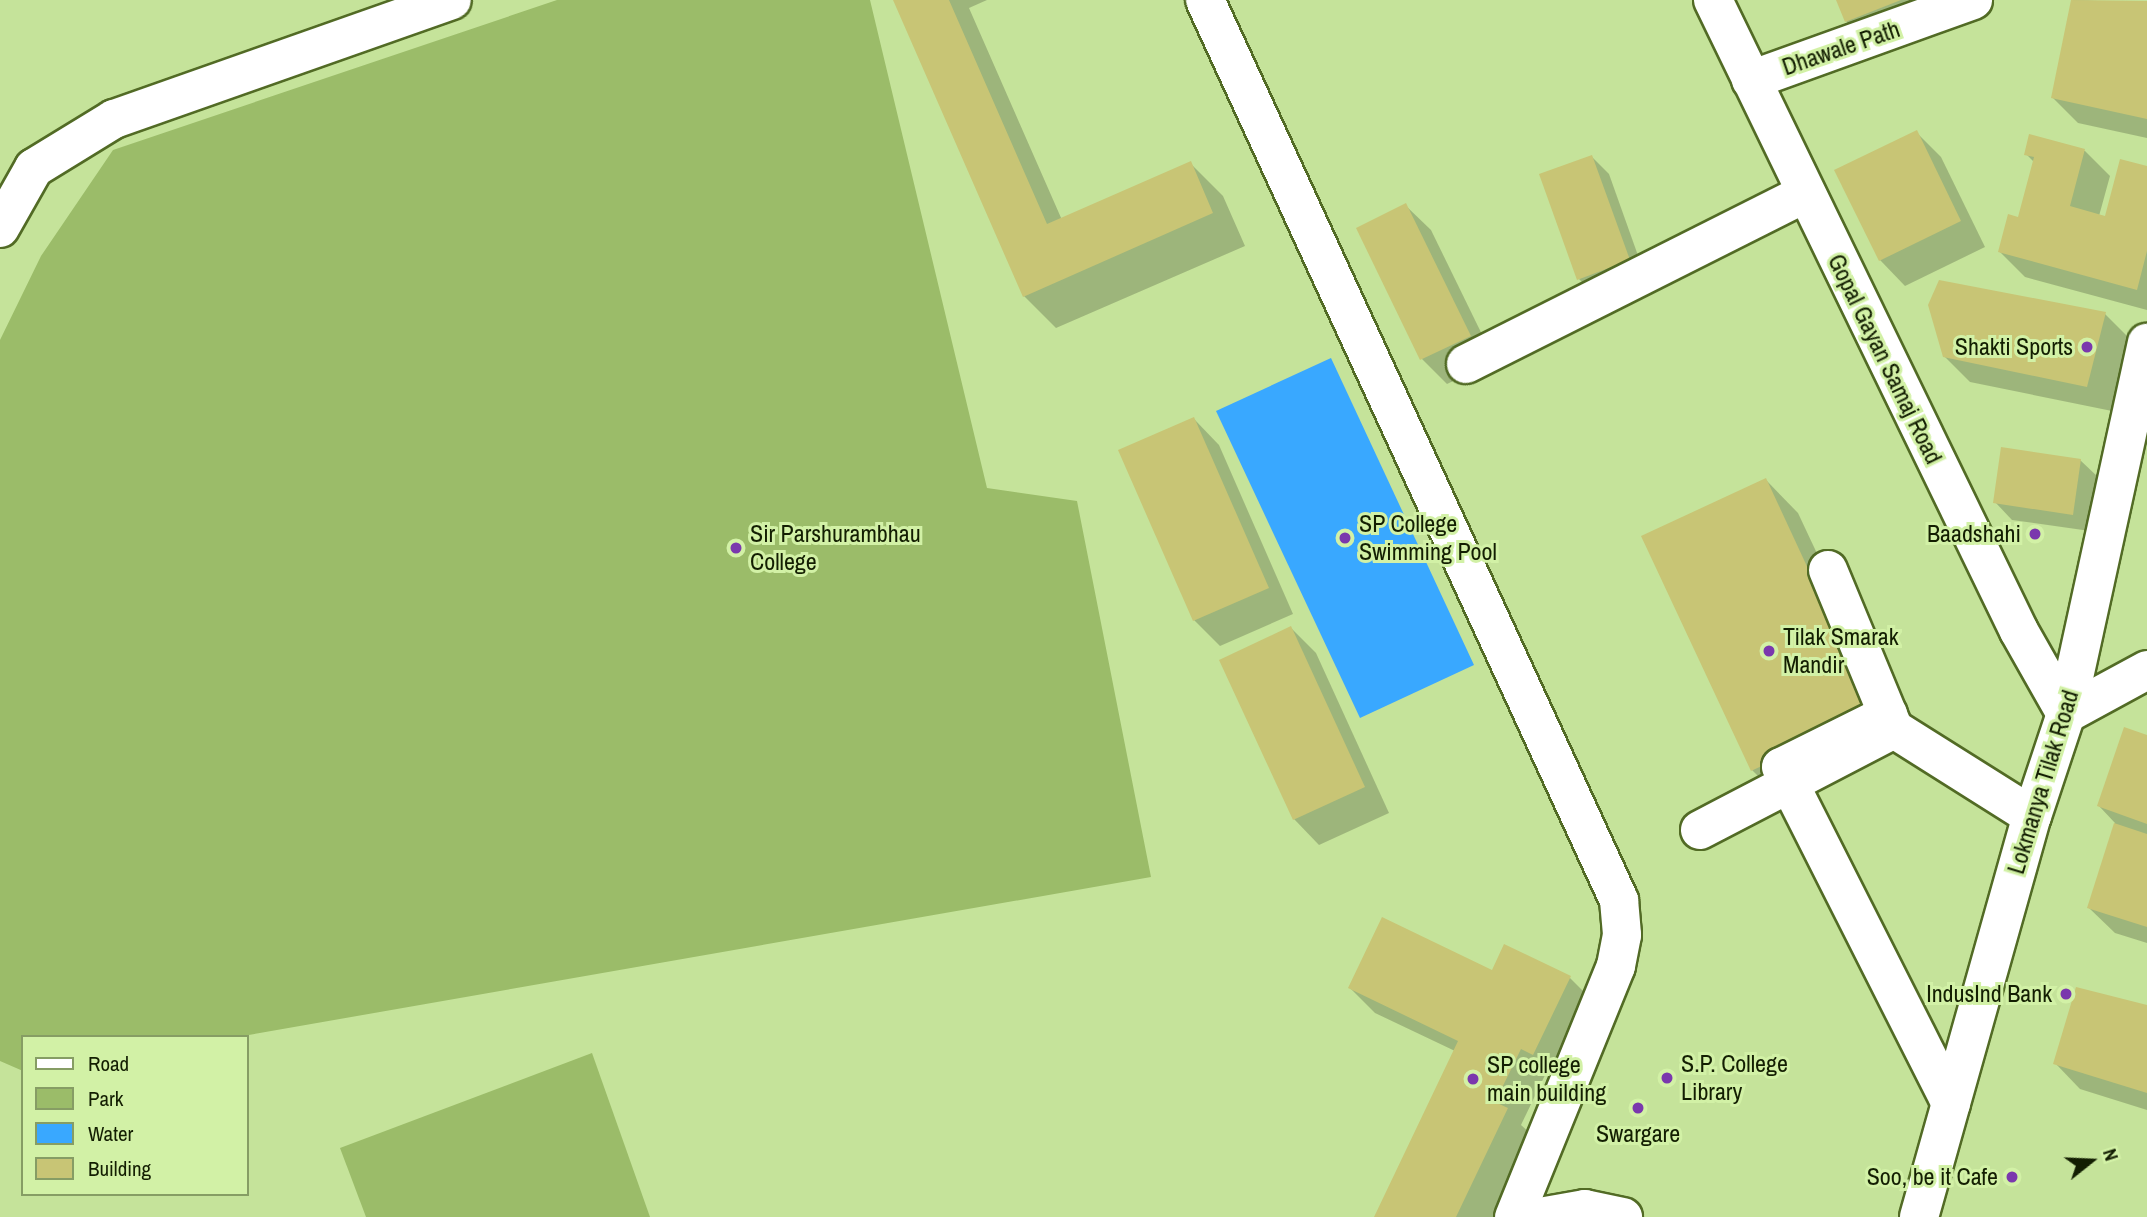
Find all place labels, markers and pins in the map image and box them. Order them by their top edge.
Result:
place label: Shakti Sports [1955,333,2073,361]
marker: Shakti Sports [2079,339,2095,355]
place label: SP College Swimming Pool [1359,510,1497,566]
place label: Sir Parshurambhau College [750,520,921,576]
place label: Baadshahi [1927,520,2021,548]
marker: Baadshahi [2027,526,2043,542]
marker: SP College Swimming Pool [1337,530,1353,546]
marker: Sir Parshurambhau College [728,540,744,556]
place label: Tilak Smarak Mandir [1783,623,1898,679]
marker: Tilak Smarak Mandir [1761,643,1777,659]
place label: IndusInd Bank [1926,980,2052,1008]
marker: IndusInd Bank [2058,986,2074,1002]
place label: S.P. College Library [1681,1050,1788,1106]
place label: SP college main building [1487,1051,1606,1107]
marker: S.P. College Library [1659,1070,1675,1086]
marker: SP college main building [1465,1071,1481,1087]
marker: Swargare [1630,1100,1646,1116]
place label: Swargare [1596,1120,1680,1148]
place label: Soo, be it Cafe [1867,1163,1998,1191]
marker: Soo, be it Cafe [2004,1169,2020,1185]

